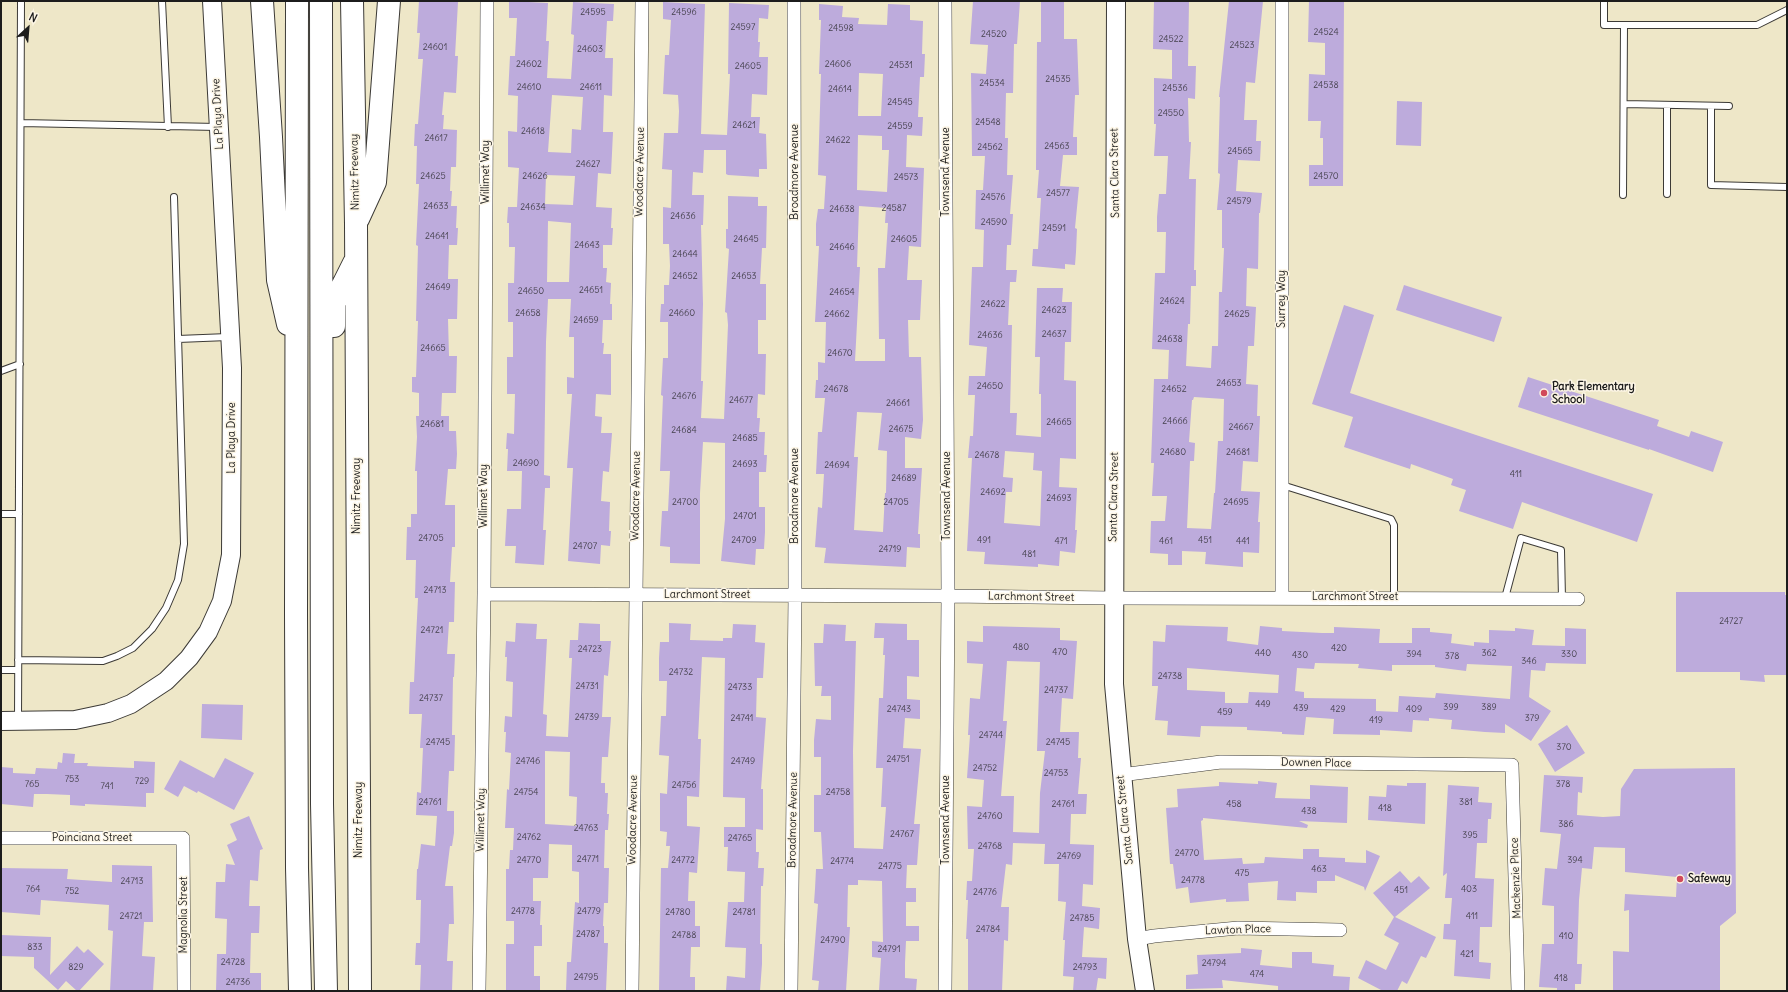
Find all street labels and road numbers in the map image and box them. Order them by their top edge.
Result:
street label: La Playa Drive [210,78,226,150]
street label: Broadmore Avenue [788,124,802,220]
street label: Woodacre Avenue [633,127,647,217]
street label: Townsend Avenue [939,127,953,217]
street label: Santa Clara Street [1108,128,1122,218]
street label: Nimitz Freeway [348,134,362,210]
street label: Willimet Way [479,140,493,204]
street label: Surrey Way [1275,270,1289,328]
street label: La Playa Drive [225,402,239,474]
street label: Broadmore Avenue [788,448,802,544]
street label: Woodacre Avenue [629,451,643,541]
street label: Townsend Avenue [940,451,954,541]
street label: Santa Clara Street [1107,452,1121,542]
street label: Nimitz Freeway [350,458,364,534]
street label: Willimet Way [477,464,491,528]
street label: Larchmont Street [664,588,750,602]
street label: Larchmont Street [988,590,1074,604]
street label: Larchmont Street [1312,590,1398,604]
street label: Downen Place [1281,756,1351,770]
street label: Broadmore Avenue [786,772,800,868]
street label: Woodacre Avenue [626,775,640,865]
street label: Townsend Avenue [939,775,953,865]
street label: Santa Clara Street [1114,775,1136,865]
street label: Nimitz Freeway [352,782,366,858]
street label: Willimet Way [474,788,488,852]
street label: Poinciana Street [52,831,132,845]
street label: Mackenzie Place [1508,837,1524,919]
street label: Magnolia Street [177,877,191,953]
street label: Lawton Place [1205,922,1271,938]

